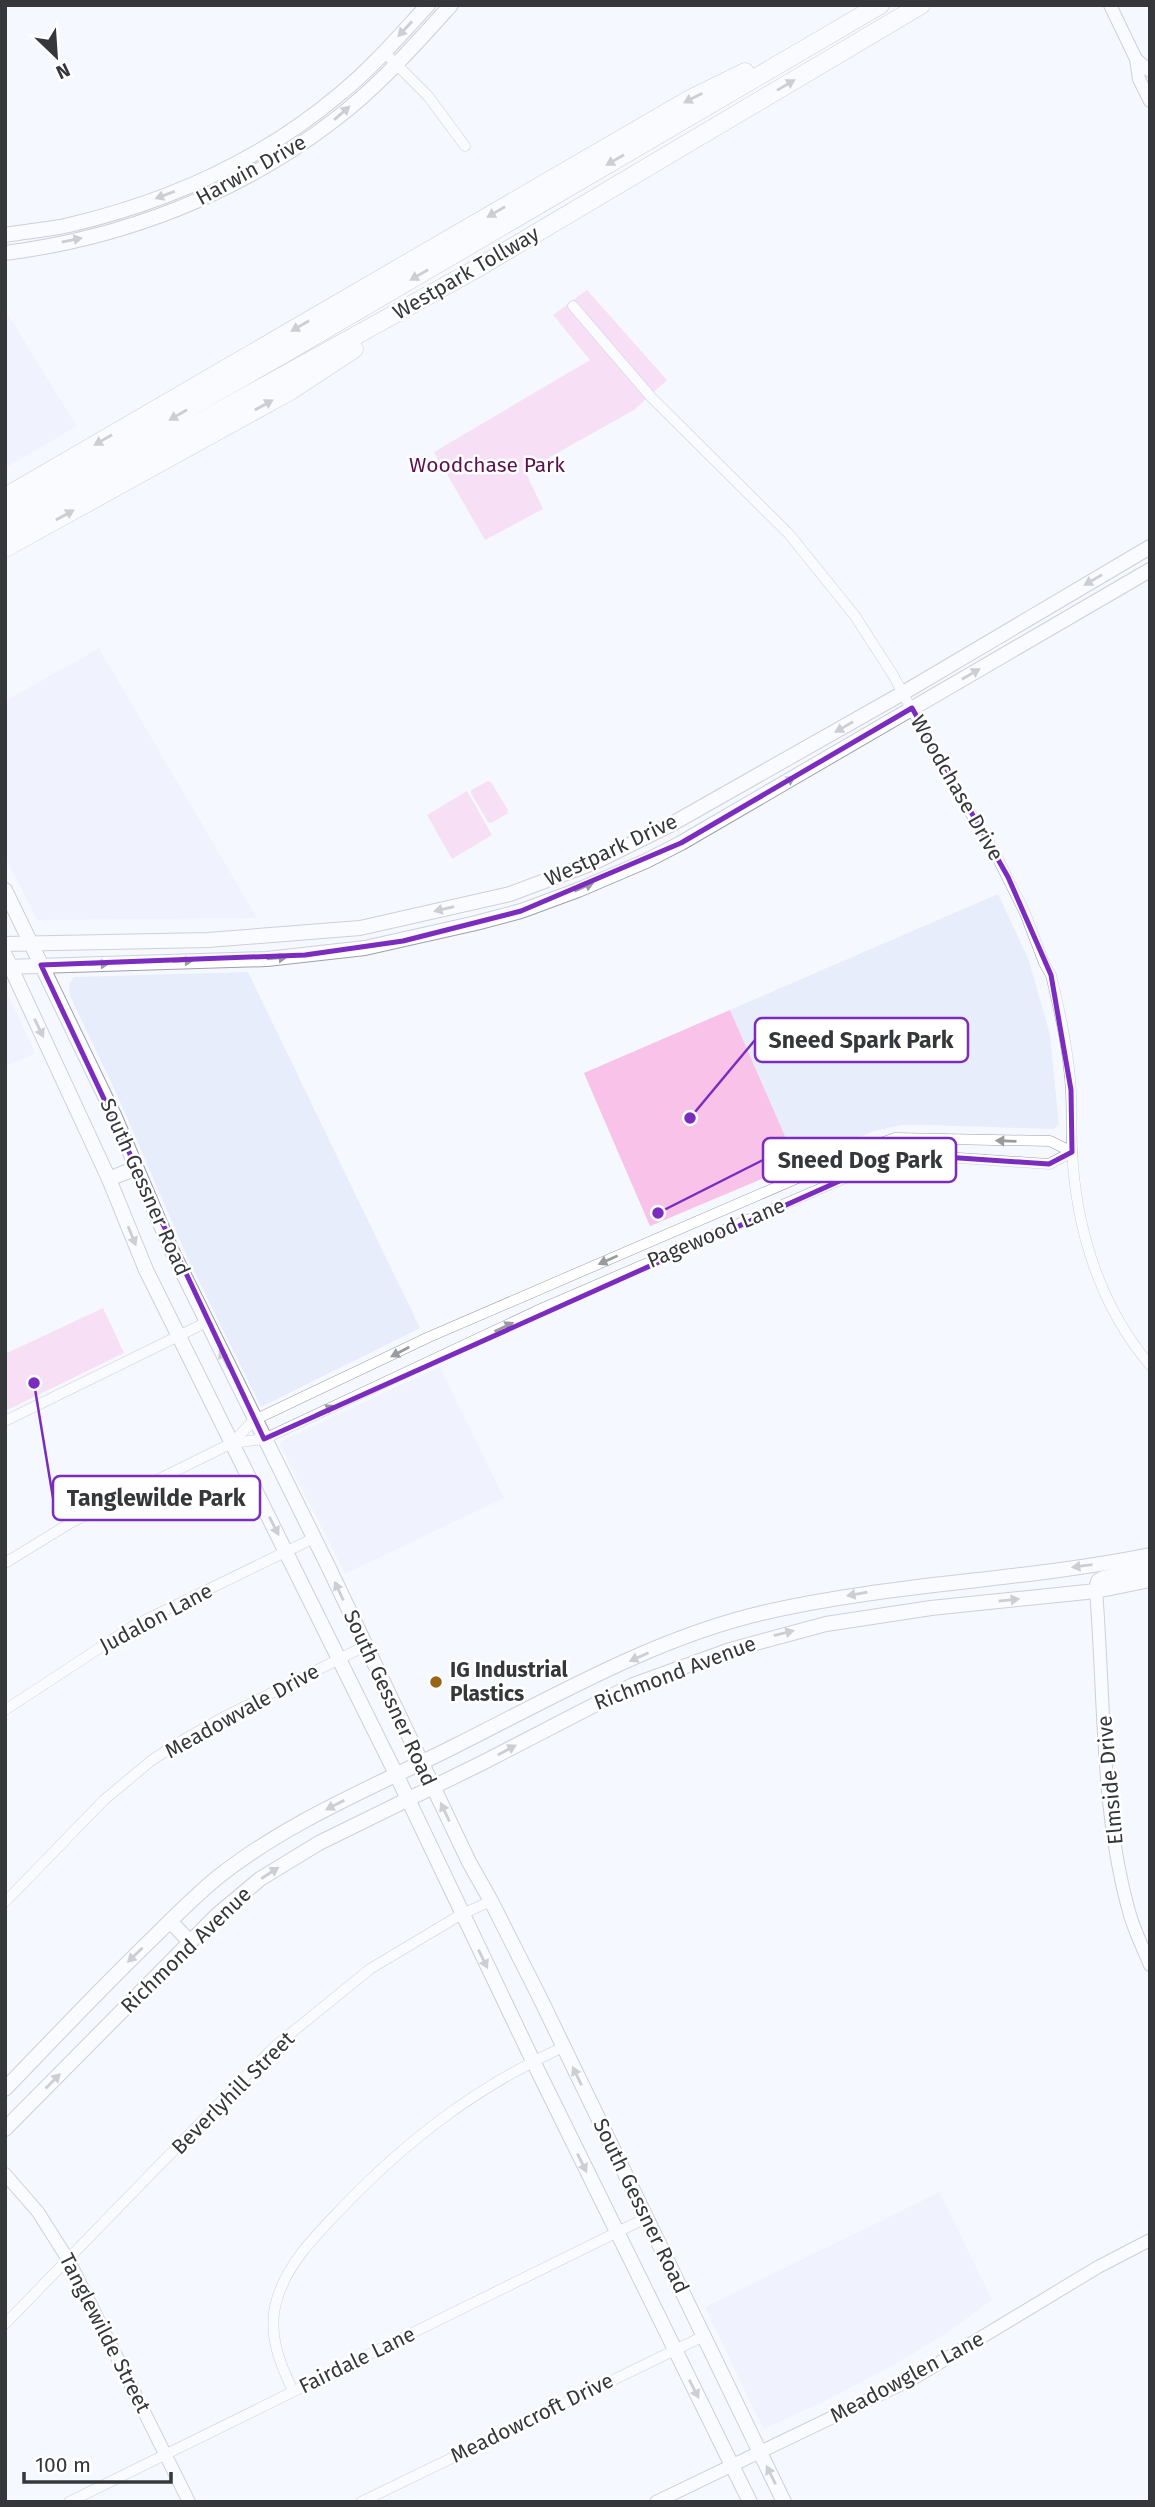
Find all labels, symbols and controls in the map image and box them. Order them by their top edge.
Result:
north arrow [21,21,91,91]
one-way arrow [397,21,413,38]
text: N [52,58,74,84]
one-way arrow [776,80,796,92]
one-way arrow [683,92,703,104]
one-way arrow [333,105,351,121]
street label: Harwin Drive [191,129,311,211]
one-way arrow [606,154,625,166]
one-way arrow [154,190,175,201]
one-way arrow [487,205,506,218]
street label: Westpark Tollway [388,220,544,325]
one-way arrow [61,235,83,246]
one-way arrow [410,269,429,281]
one-way arrow [290,320,309,332]
one-way arrow [254,399,274,411]
one-way arrow [169,409,188,421]
one-way arrow [93,434,112,446]
park label: Woodchase Park [409,452,565,478]
one-way arrow [55,509,75,521]
one-way arrow [1083,574,1102,587]
one-way arrow [961,668,981,680]
street label: Woodchase Drive [905,711,1009,865]
one-way arrow [834,720,854,732]
one-way arrow [776,776,795,788]
street label: Westpark Drive [541,808,681,892]
one-way arrow [574,881,595,892]
one-way arrow [433,904,455,915]
one-way arrow [267,952,289,963]
one-way arrow [172,955,194,966]
one-way arrow [89,958,111,969]
one-way arrow [33,1018,44,1038]
callout: Sneed Spark Park [755,1018,968,1062]
text: Sneed Spark Park [769,1026,954,1054]
street label: South Gessner Road [94,1094,196,1280]
one-way arrow [995,1136,1017,1147]
callout: Sneed Dog Park [763,1138,956,1182]
text: Sneed Dog Park [778,1146,943,1174]
street label: Pagewood Lane [643,1192,789,1274]
one-way arrow [126,1226,138,1246]
one-way arrow [597,1255,618,1266]
one-way arrow [494,1321,514,1332]
one-way arrow [390,1346,409,1358]
one-way arrow [219,1349,230,1369]
one-way arrow [315,1404,335,1416]
callout: Tanglewilde Park [53,1476,260,1520]
text: Tanglewilde Park [67,1484,246,1512]
one-way arrow [268,1516,279,1536]
one-way arrow [1071,1561,1093,1572]
street label: Judalon Lane [95,1577,217,1659]
one-way arrow [333,1580,344,1601]
one-way arrow [846,1589,868,1600]
one-way arrow [998,1594,1020,1605]
street label: South Gessner Road [338,1606,442,1790]
one-way arrow [773,1627,795,1638]
street label: Richmond Avenue [590,1630,760,1716]
one-way arrow [629,1651,649,1663]
place label: IG Industrial Plastics [450,1657,568,1707]
street label: Meadowvale Drive [160,1658,324,1764]
marker: IG Industrial Plastics [428,1674,444,1690]
street label: Elmside Drive [1091,1714,1129,1846]
one-way arrow [498,1744,518,1756]
one-way arrow [325,1799,345,1810]
one-way arrow [439,1802,450,1823]
one-way arrow [260,1866,280,1879]
street label: Richmond Avenue [115,1881,257,2019]
one-way arrow [127,1947,143,1963]
one-way arrow [478,1948,489,1969]
street label: Beverlyhill Street [166,2026,300,2160]
one-way arrow [572,2066,583,2086]
one-way arrow [45,2073,61,2090]
street label: South Gessner Road [587,2114,695,2298]
one-way arrow [577,2153,588,2173]
street label: Tanglewilde Street [54,2249,157,2417]
street label: Fairdale Lane [295,2321,419,2399]
street label: Meadowglen Lane [826,2325,988,2429]
street label: Meadowcroft Drive [446,2367,618,2469]
one-way arrow [689,2379,700,2399]
scale bar [24,2440,172,2484]
text: 100 m [35,2452,91,2478]
one-way arrow [765,2465,776,2485]

